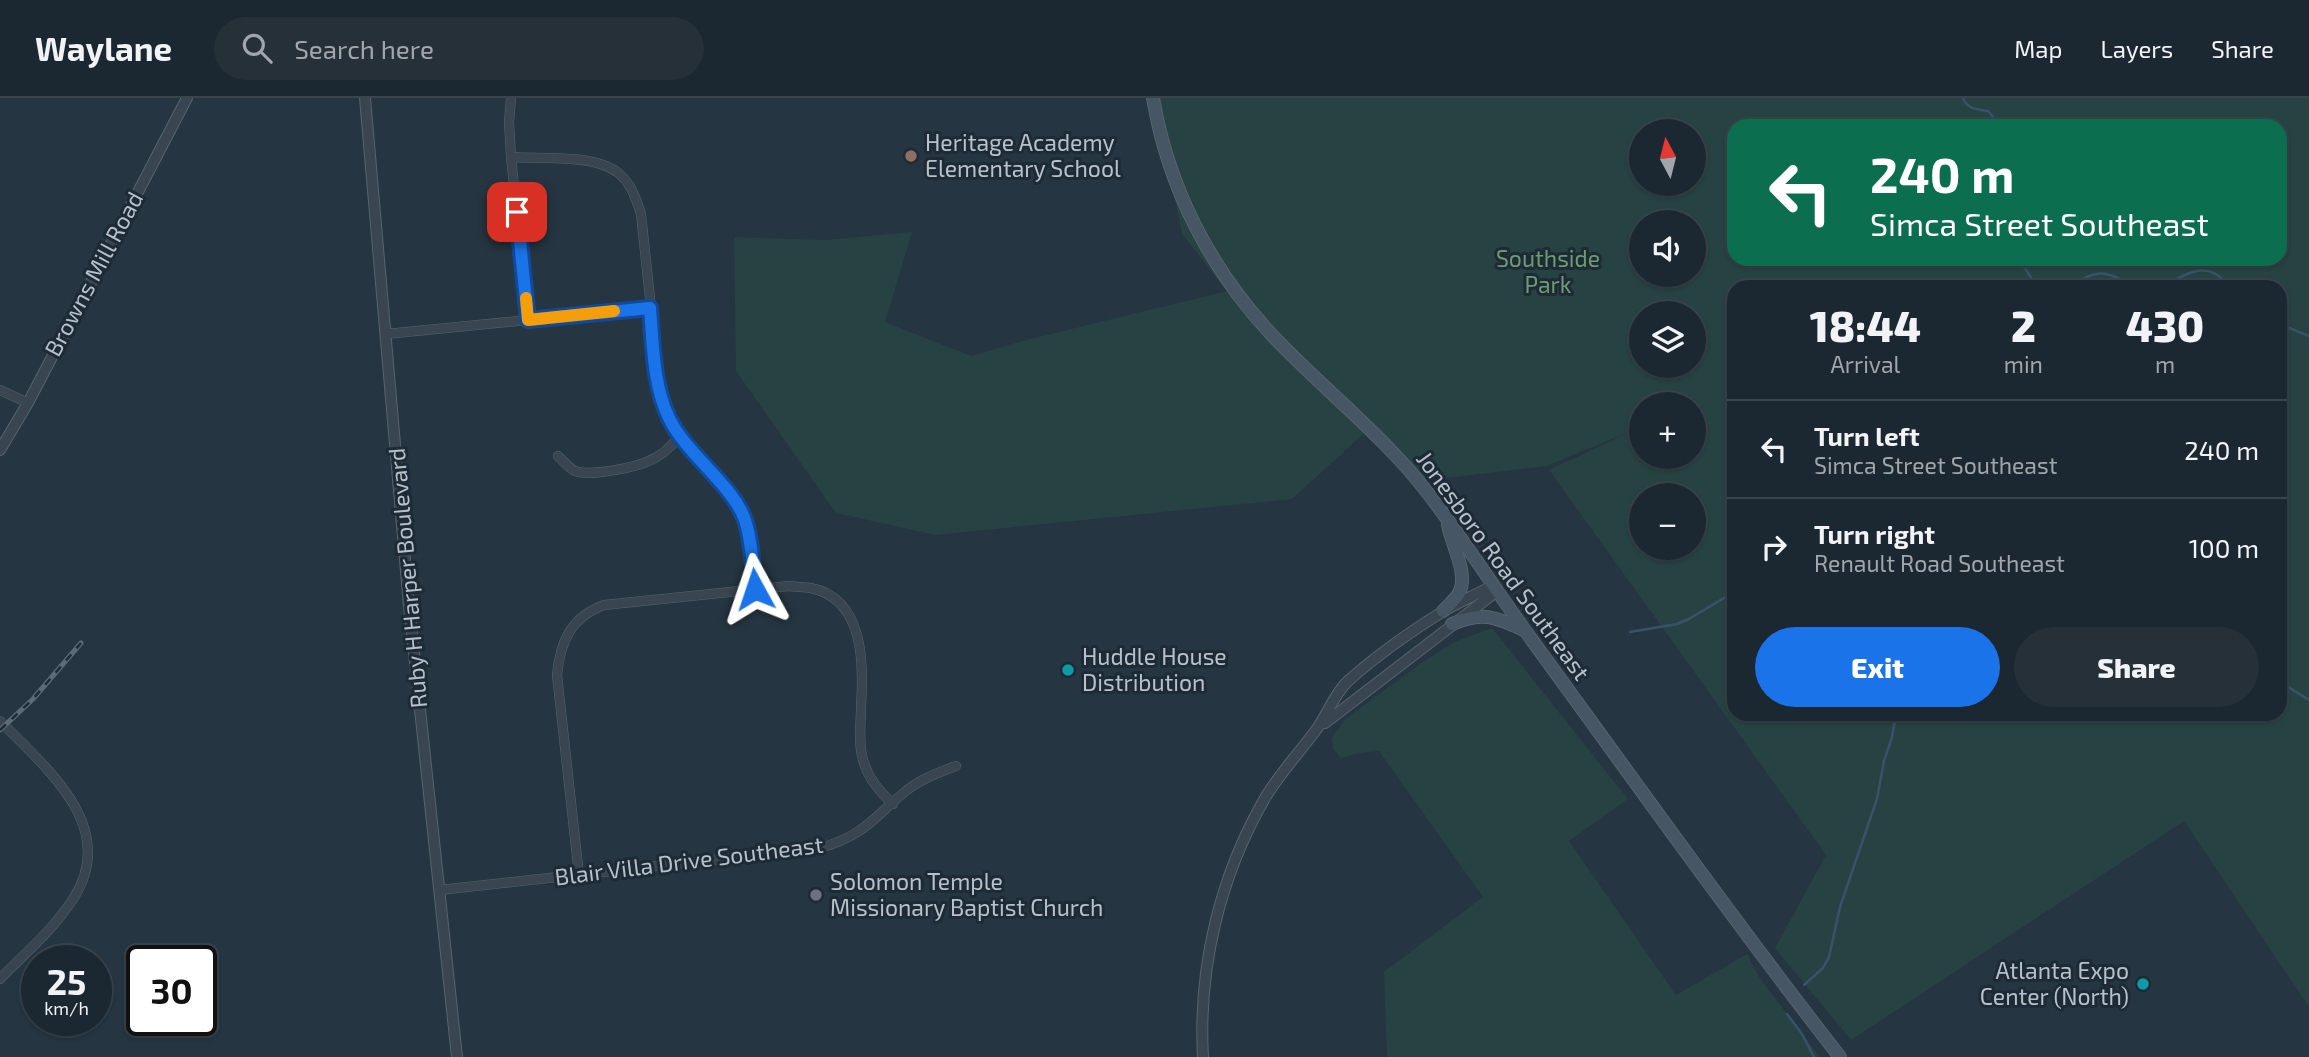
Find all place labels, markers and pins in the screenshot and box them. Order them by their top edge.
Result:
place label: Heritage Academy Elementary School [925,128,1121,182]
marker: Heritage Academy Elementary School [903,148,919,164]
pin [487,182,547,242]
place label: Huddle House Distribution [1082,642,1227,696]
marker: Huddle House Distribution [1060,662,1076,678]
place label: Solomon Temple Missionary Baptist Church [830,867,1103,921]
marker: Solomon Temple Missionary Baptist Church [808,887,824,903]
place label: Atlanta Expo Center (North) [1980,956,2129,1010]
marker: Atlanta Expo Center (North) [2135,976,2151,992]

